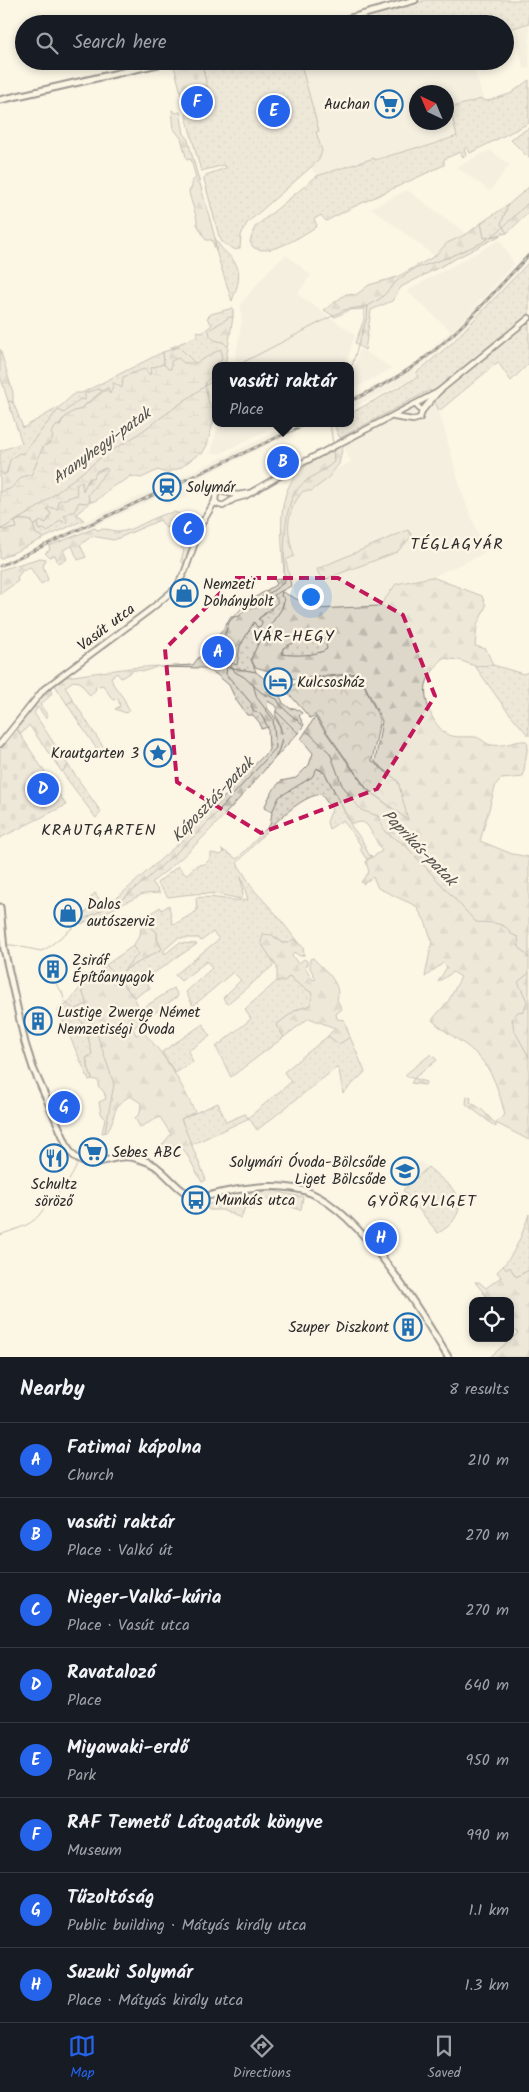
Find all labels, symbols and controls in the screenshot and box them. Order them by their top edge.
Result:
search box [15,15,514,70]
text: Search here [73,28,167,58]
icon: search [33,29,61,57]
pin: F [181,83,213,121]
north arrow [409,85,454,130]
supermarket icon: Auchan [374,89,404,119]
pin: E [258,92,290,130]
place label: Auchan [324,93,370,117]
popup [212,362,354,427]
text: vasúti raktár [229,367,337,397]
text: Place [229,397,264,422]
water label: Aranyhegyi-patak [47,400,159,491]
pin: B [267,443,299,481]
station icon: Solymár [152,472,182,502]
place label: Solymár [186,476,236,500]
pin: C [172,510,204,548]
district label: TÉGLAGYÁR [410,532,504,557]
place label: Nemzeti Dohánybolt [203,573,274,614]
shop icon: Nemzeti Dohánybolt [169,578,199,608]
your location [298,584,324,610]
street label: Vasút utca [73,598,141,658]
district label: VÁR-HEGY [253,624,335,649]
pin: A [202,633,234,671]
hotel icon: Kulcsosház [263,667,293,697]
place label: Kulcsosház [297,671,365,695]
place icon: Krautgarten 3 [143,738,173,768]
place label: Krautgarten 3 [51,742,139,766]
water label: Káposztás-patak [166,750,262,848]
pin: D [27,770,59,808]
water label: Paprikás-patak [376,804,464,894]
district label: KRAUTGARTEN [41,818,157,843]
place label: Dalos autószerviz [87,893,155,934]
shop icon: Dalos autószerviz [53,898,83,928]
place label: Zsiráf Építőanyagok [72,949,155,990]
building icon: Zsiráf Építőanyagok [38,954,68,984]
place label: Lustige Zwerge Német Nemzetiségi Óvoda [57,1001,200,1042]
building icon: Lustige Zwerge Német Nemzetiségi Óvoda [23,1006,53,1036]
pin: G [48,1088,80,1126]
supermarket icon: Sebes ABC [78,1137,108,1167]
place label: Sebes ABC [112,1141,181,1165]
restaurant icon: Schultz söröző [39,1143,69,1173]
place label: Solymári Óvoda-Bölcsőde Liget Bölcsőde [229,1151,386,1192]
school or university icon: Solymári Óvoda-Bölcsőde Liget Bölcsőde [390,1156,420,1186]
place label: Schultz söröző [31,1173,77,1214]
bus stop icon: Munkás utca [181,1185,211,1215]
place label: Munkás utca [215,1189,295,1213]
district label: GYÖRGYLIGET [367,1189,477,1214]
pin: H [365,1219,397,1257]
map controls [469,1297,514,1342]
button: locate [469,1297,514,1342]
building icon: Szuper Diszkont [393,1312,423,1342]
place label: Szuper Diszkont [288,1316,389,1340]
text: Nearby [20,1373,85,1406]
text: 8 results [449,1377,509,1402]
text: Fatimai kápolna [67,1433,201,1463]
text: A [31,1448,41,1473]
text: 210 m [468,1448,509,1473]
text: Church [67,1463,114,1488]
text: vasúti raktár [67,1508,175,1538]
text: B [31,1523,41,1548]
text: 270 m [465,1523,509,1548]
text: Place · Valkó út [67,1538,173,1563]
text: Nieger-Valkó-kúria [67,1583,221,1613]
text: C [31,1598,41,1623]
text: 270 m [465,1598,509,1623]
text: Place · Vasút utca [67,1613,190,1638]
text: Ravatalozó [67,1658,156,1688]
text: D [31,1673,41,1698]
text: 640 m [464,1673,509,1698]
text: Place [67,1688,101,1713]
text: Miyawaki-erdő [67,1733,188,1763]
text: E [32,1748,40,1773]
text: 950 m [465,1748,509,1773]
text: Park [67,1763,96,1788]
text: RAF Temető Látogatók könyve [67,1808,323,1838]
text: F [32,1823,40,1848]
text: 990 m [466,1823,509,1848]
text: Museum [67,1838,122,1863]
text: Tűzoltóság [67,1883,154,1913]
text: G [31,1898,41,1923]
text: 1.1 km [469,1898,509,1923]
text: Public building · Mátyás király utca [67,1913,307,1938]
text: Suzuki Solymár [67,1958,193,1988]
text: H [31,1973,41,1998]
text: 1.3 km [464,1973,509,1998]
text: Place · Mátyás király utca [67,1988,243,2013]
tab: Map [68,2032,96,2084]
tab: Directions [233,2032,291,2084]
tab: Saved [427,2032,461,2084]

